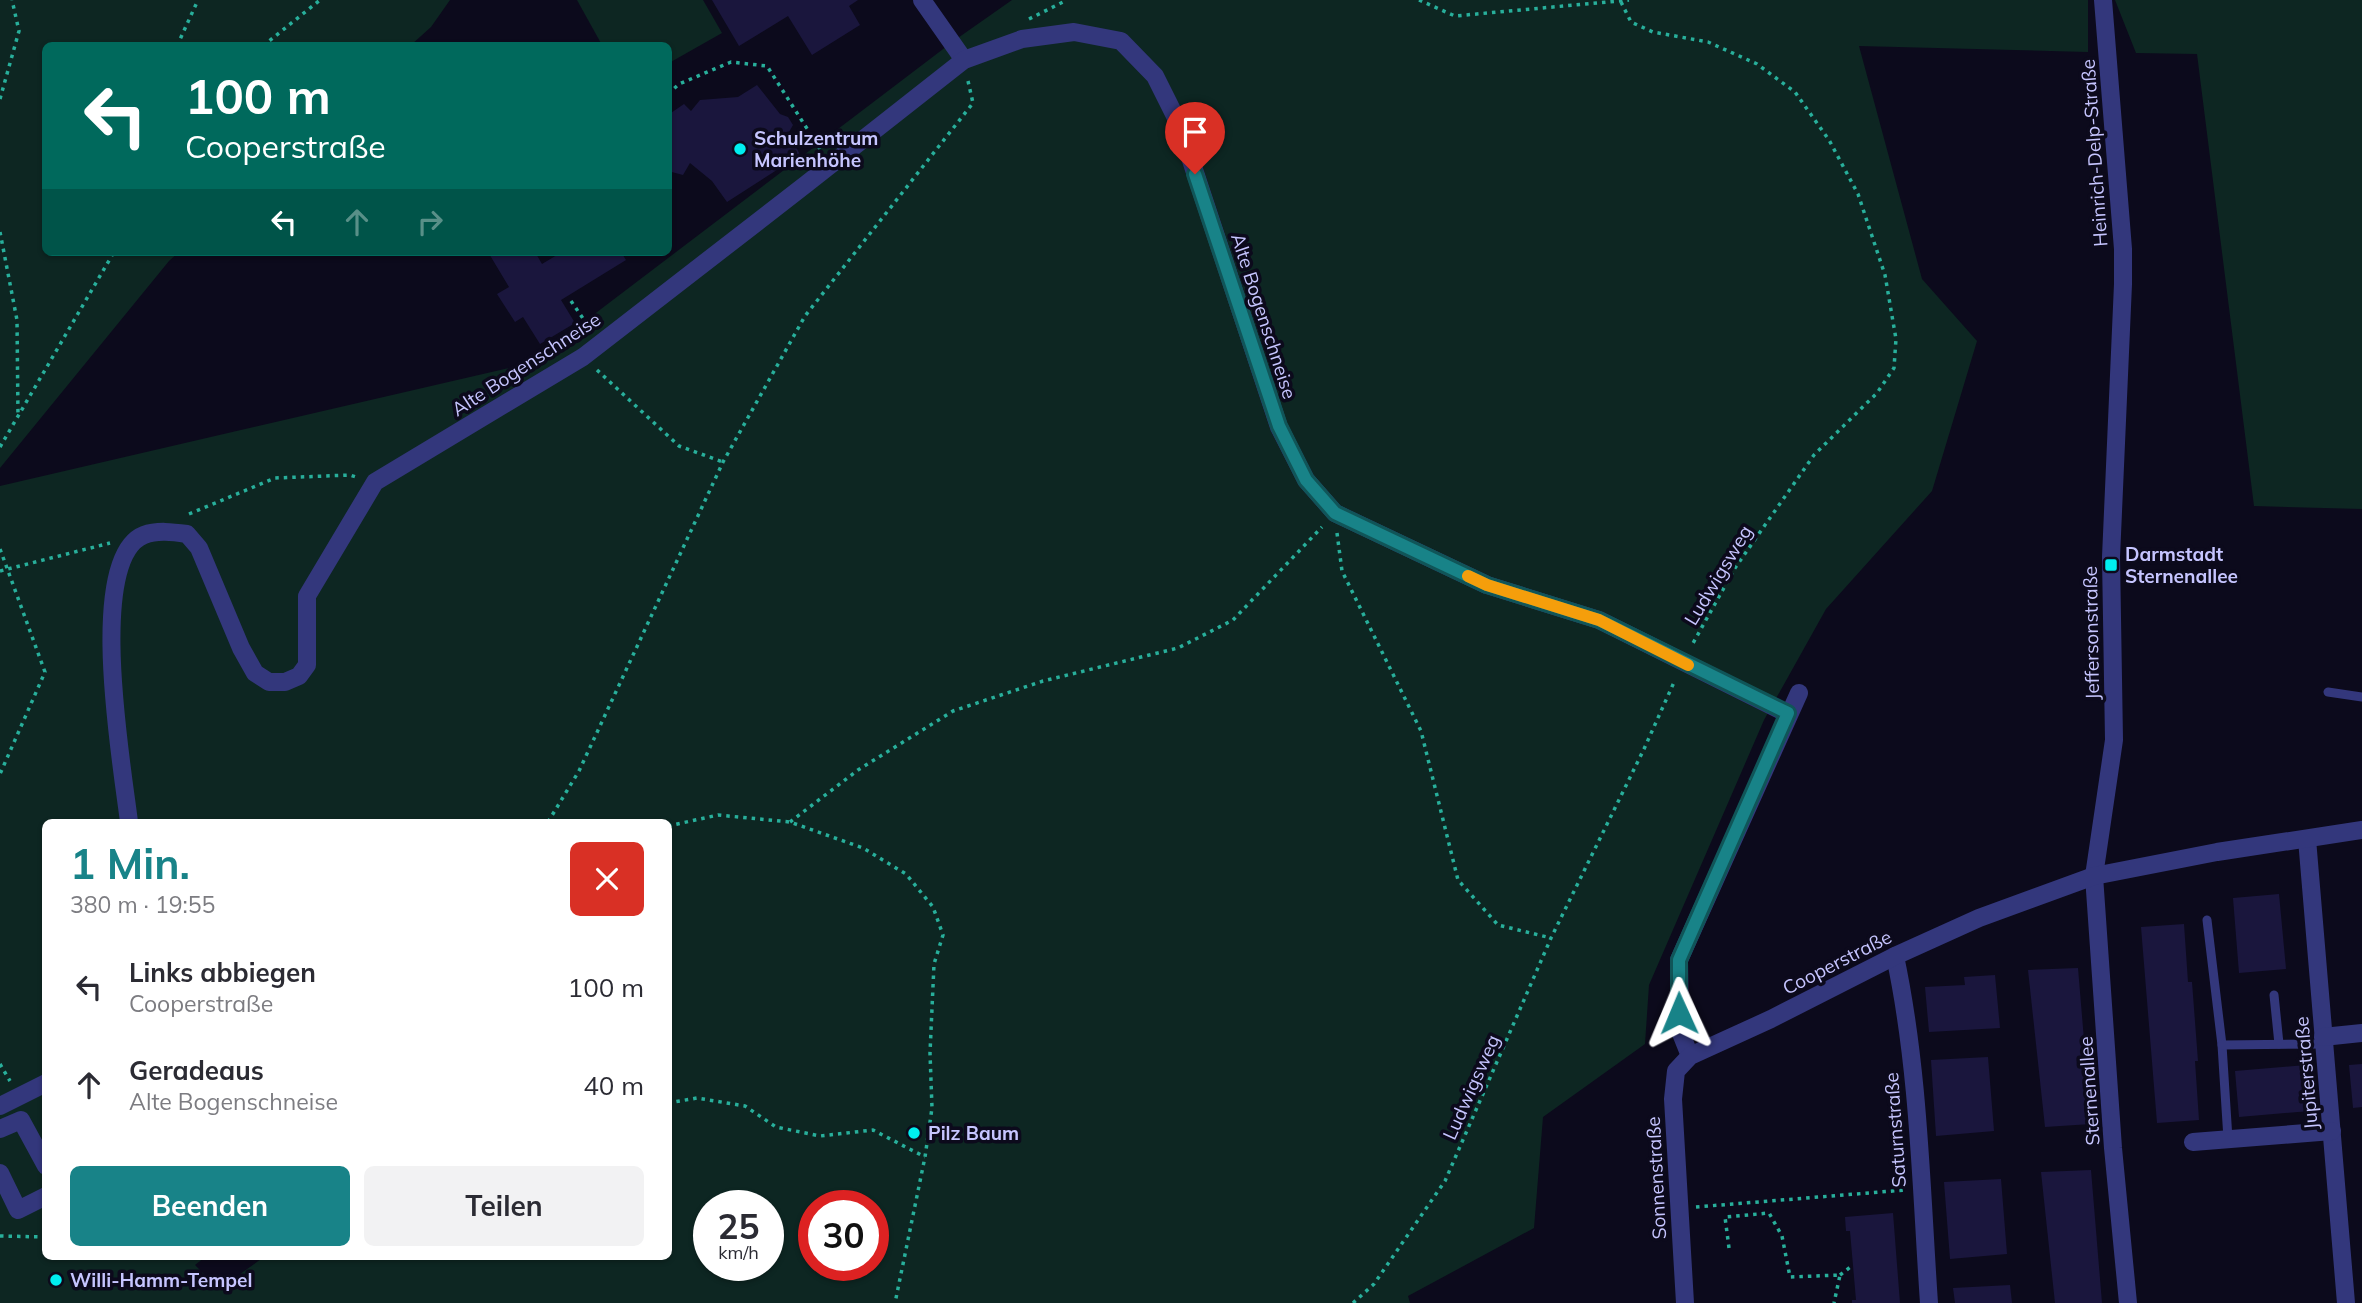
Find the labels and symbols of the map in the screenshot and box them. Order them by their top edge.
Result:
street label: Heinrich-Delp-Straße [2075,58,2113,248]
pin [1165,102,1225,174]
place label: Schulzentrum Marienhöhe [754,126,878,172]
marker: Schulzentrum Marienhöhe [732,141,748,157]
street label: Alte Bogenschneise [1226,230,1302,402]
street label: Alte Bogenschneise [447,307,605,421]
street label: Ludwigsweg [1679,521,1757,629]
place label: Darmstadt Sternenallee [2125,542,2238,588]
marker: Darmstadt Sternenallee [2103,557,2119,573]
street label: Jeffersonstraße [2078,566,2104,700]
street label: Cooperstraße [1778,924,1896,1000]
position arrow [1642,976,1716,1050]
street label: Jupiterstraße [2289,1015,2323,1131]
street label: Ludwigsweg [1437,1031,1505,1143]
street label: Sternenallee [2073,1036,2105,1146]
street label: Saturnstraße [1879,1072,1911,1188]
street label: Sonnenstraße [1641,1116,1671,1240]
place label: Pilz Baum [928,1121,1019,1145]
marker: Pilz Baum [906,1125,922,1141]
speed limit sign: 30 [798,1190,889,1281]
place label: Willi-Hamm-Tempel [70,1268,252,1292]
marker: Willi-Hamm-Tempel [48,1272,64,1288]

